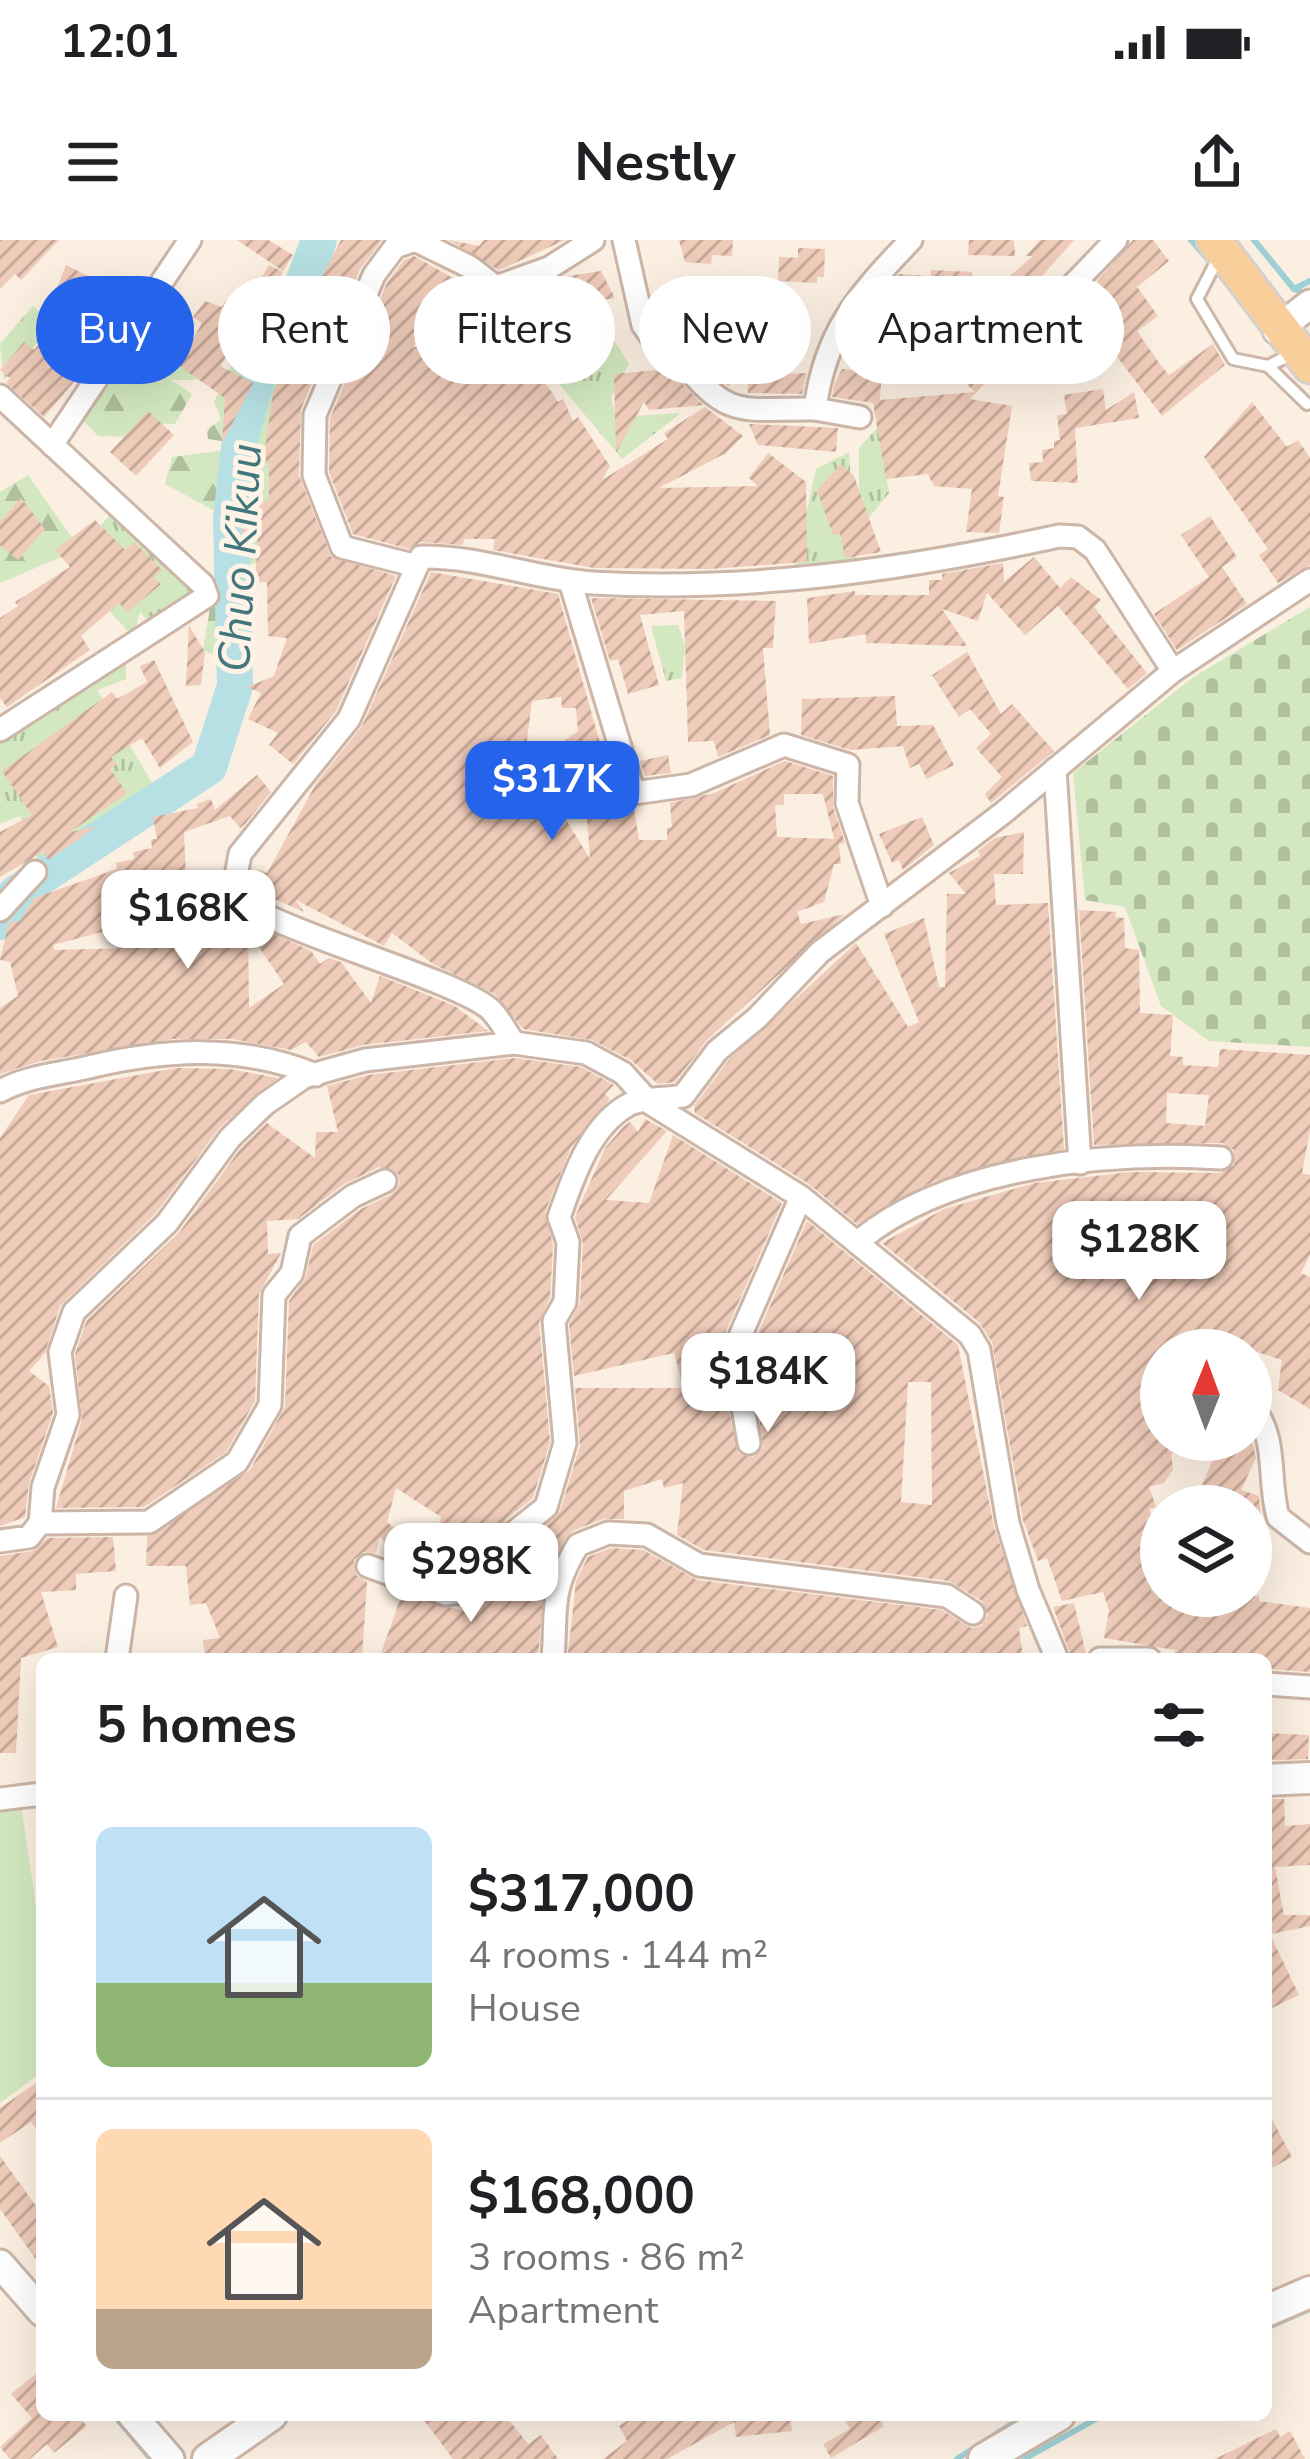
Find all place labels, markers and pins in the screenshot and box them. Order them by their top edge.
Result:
pin: $317K [468,741,636,843]
pin: $168K [104,870,272,972]
pin: $128K [1055,1201,1223,1303]
pin: $184K [684,1333,852,1435]
pin: $298K [387,1523,555,1625]

